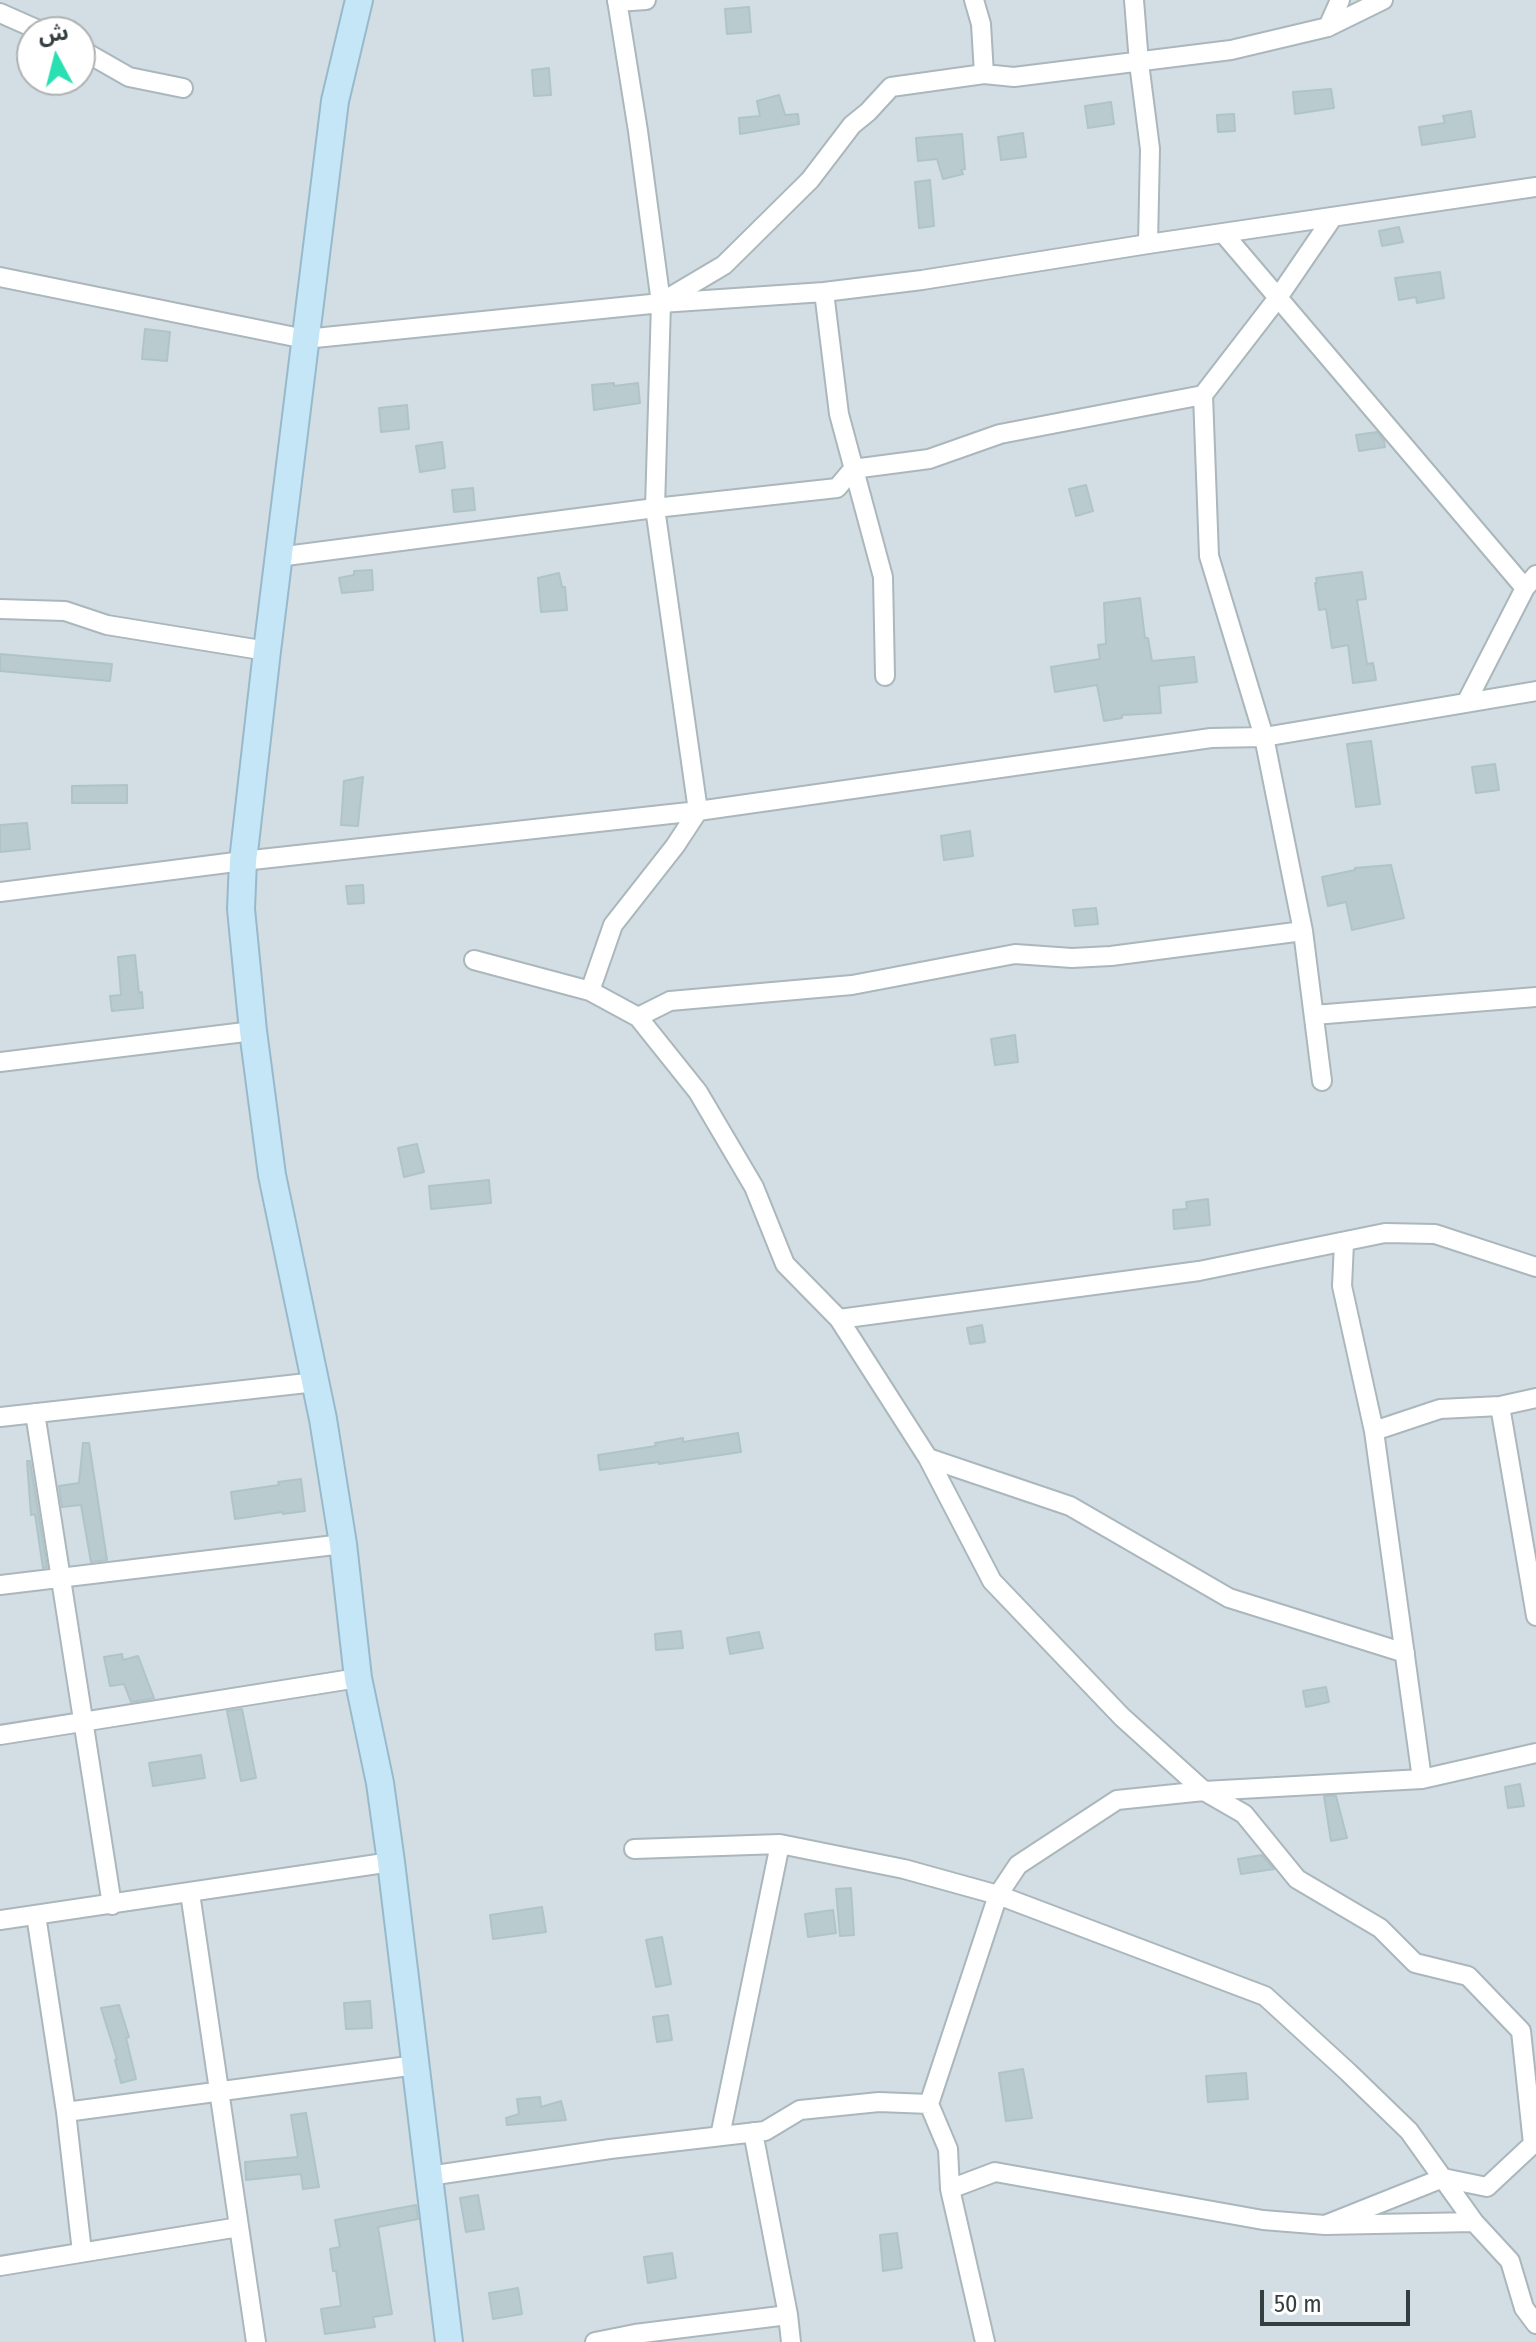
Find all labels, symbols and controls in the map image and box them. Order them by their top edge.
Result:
north arrow [16,16,96,96]
text: ش [37,18,70,49]
scale bar [1264,2274,1414,2324]
text: 50 m [1274,2290,1322,2318]

